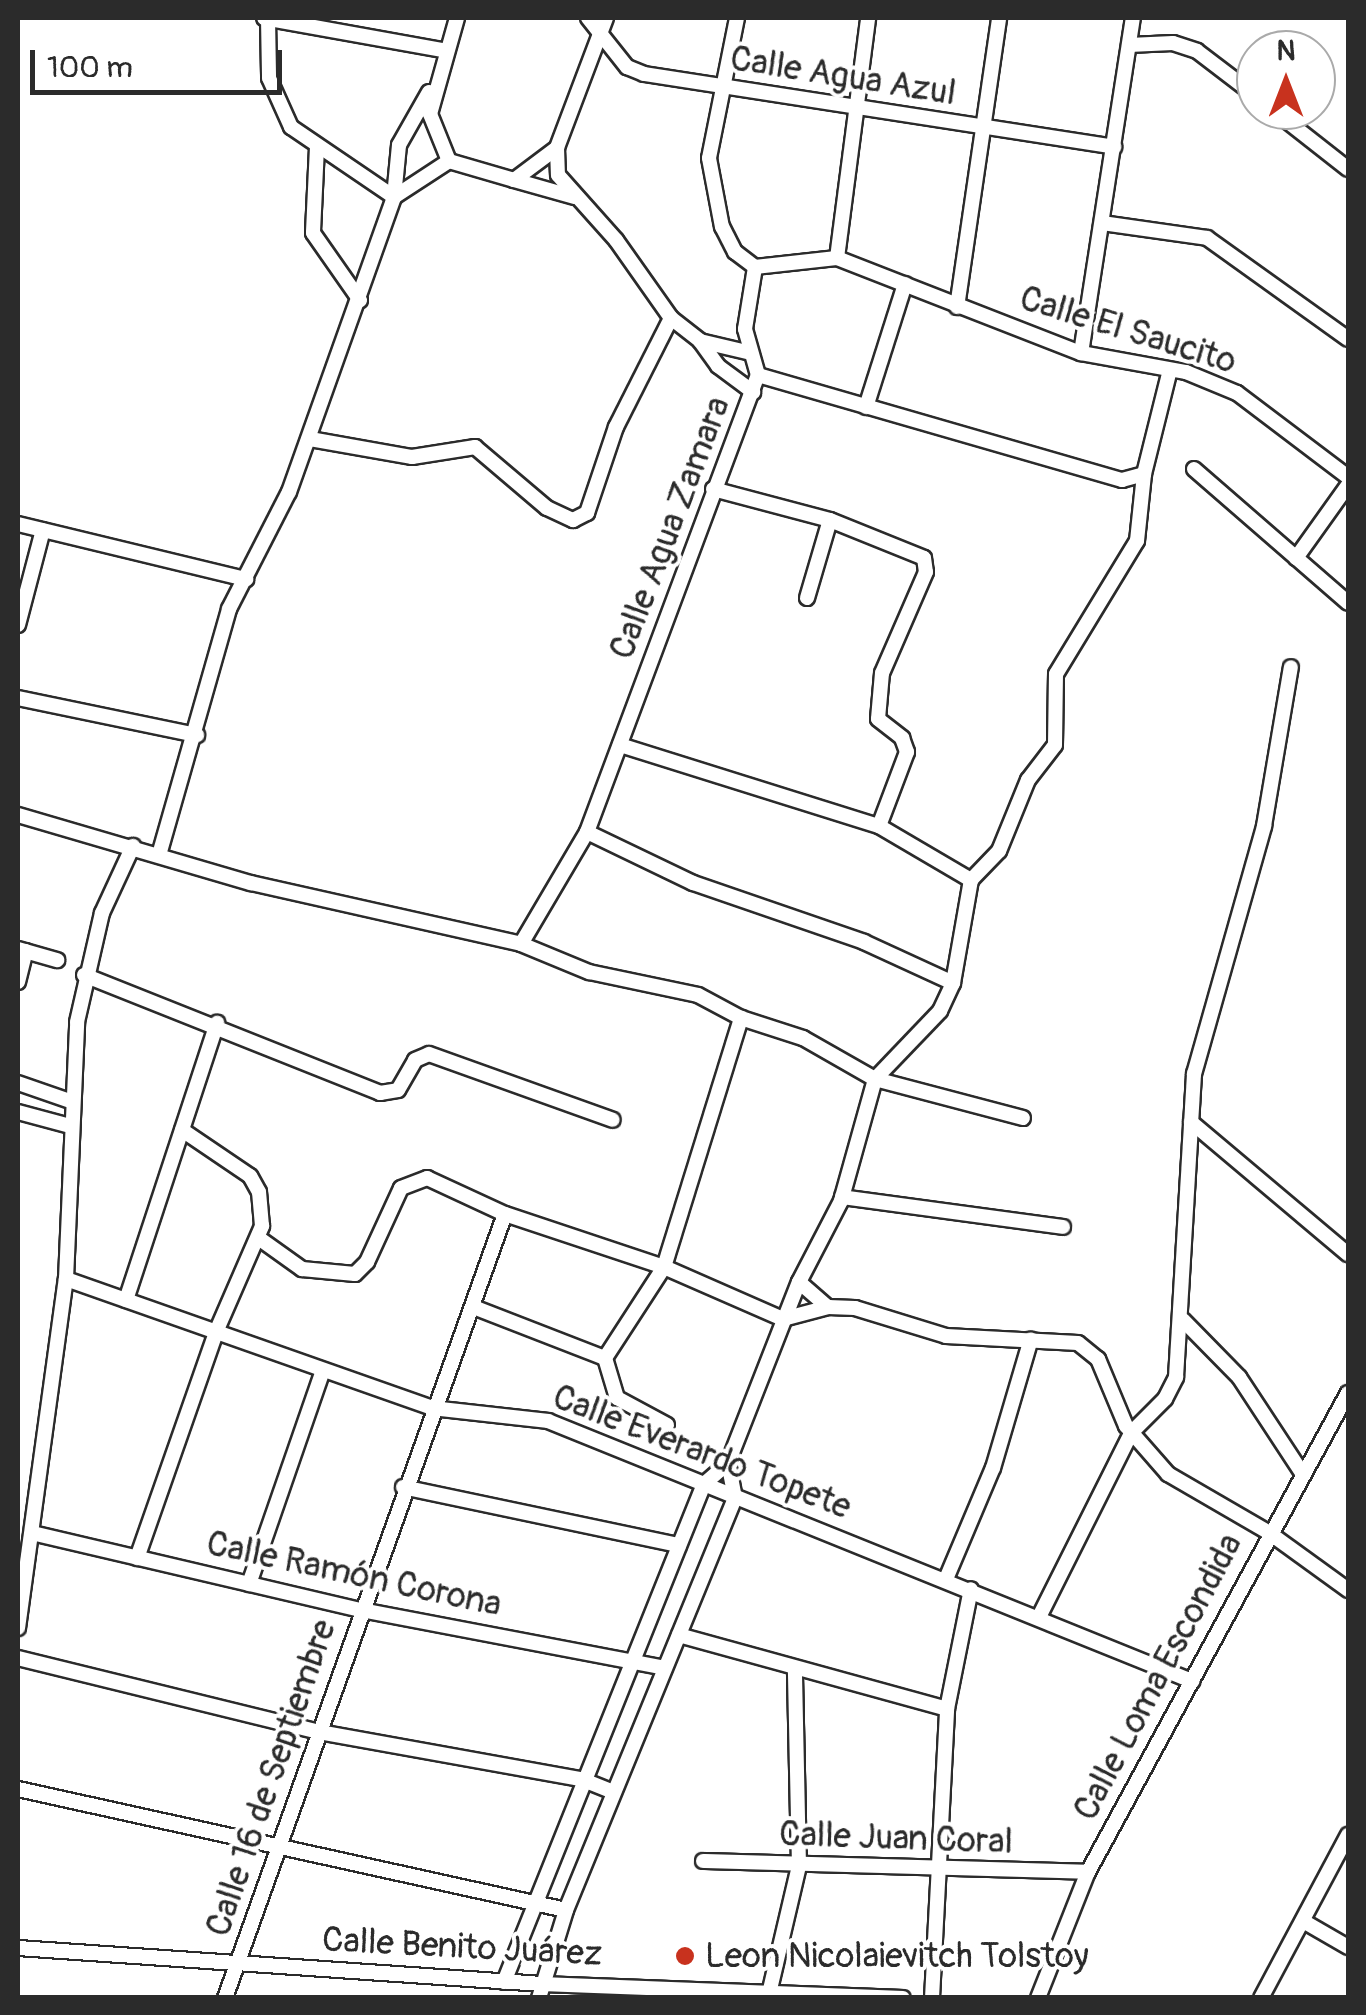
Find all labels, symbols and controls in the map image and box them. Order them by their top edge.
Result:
scale bar [35,30,288,92]
north arrow [1236,30,1336,130]
text: N [1277,34,1295,69]
street label: Calle Agua Azul [727,37,959,115]
text: 100 m [47,49,133,86]
street label: Calle El Saucito [1015,277,1241,383]
street label: Calle Agua Zamara [601,391,739,665]
street label: Calle Everardo Topete [547,1376,857,1528]
street label: Calle Ramón Corona [203,1522,505,1626]
street label: Calle Loma Escondida [1065,1527,1251,1827]
street label: Calle 16 de Septiembre [197,1614,345,1942]
street label: Calle Juan Coral [778,1813,1014,1863]
street label: Calle Benito Juárez [321,1919,603,1975]
place label: Leon Nicolaievitch Tolstoy [705,1935,1089,1977]
marker: Leon Nicolaievitch Tolstoy [674,1945,696,1967]

